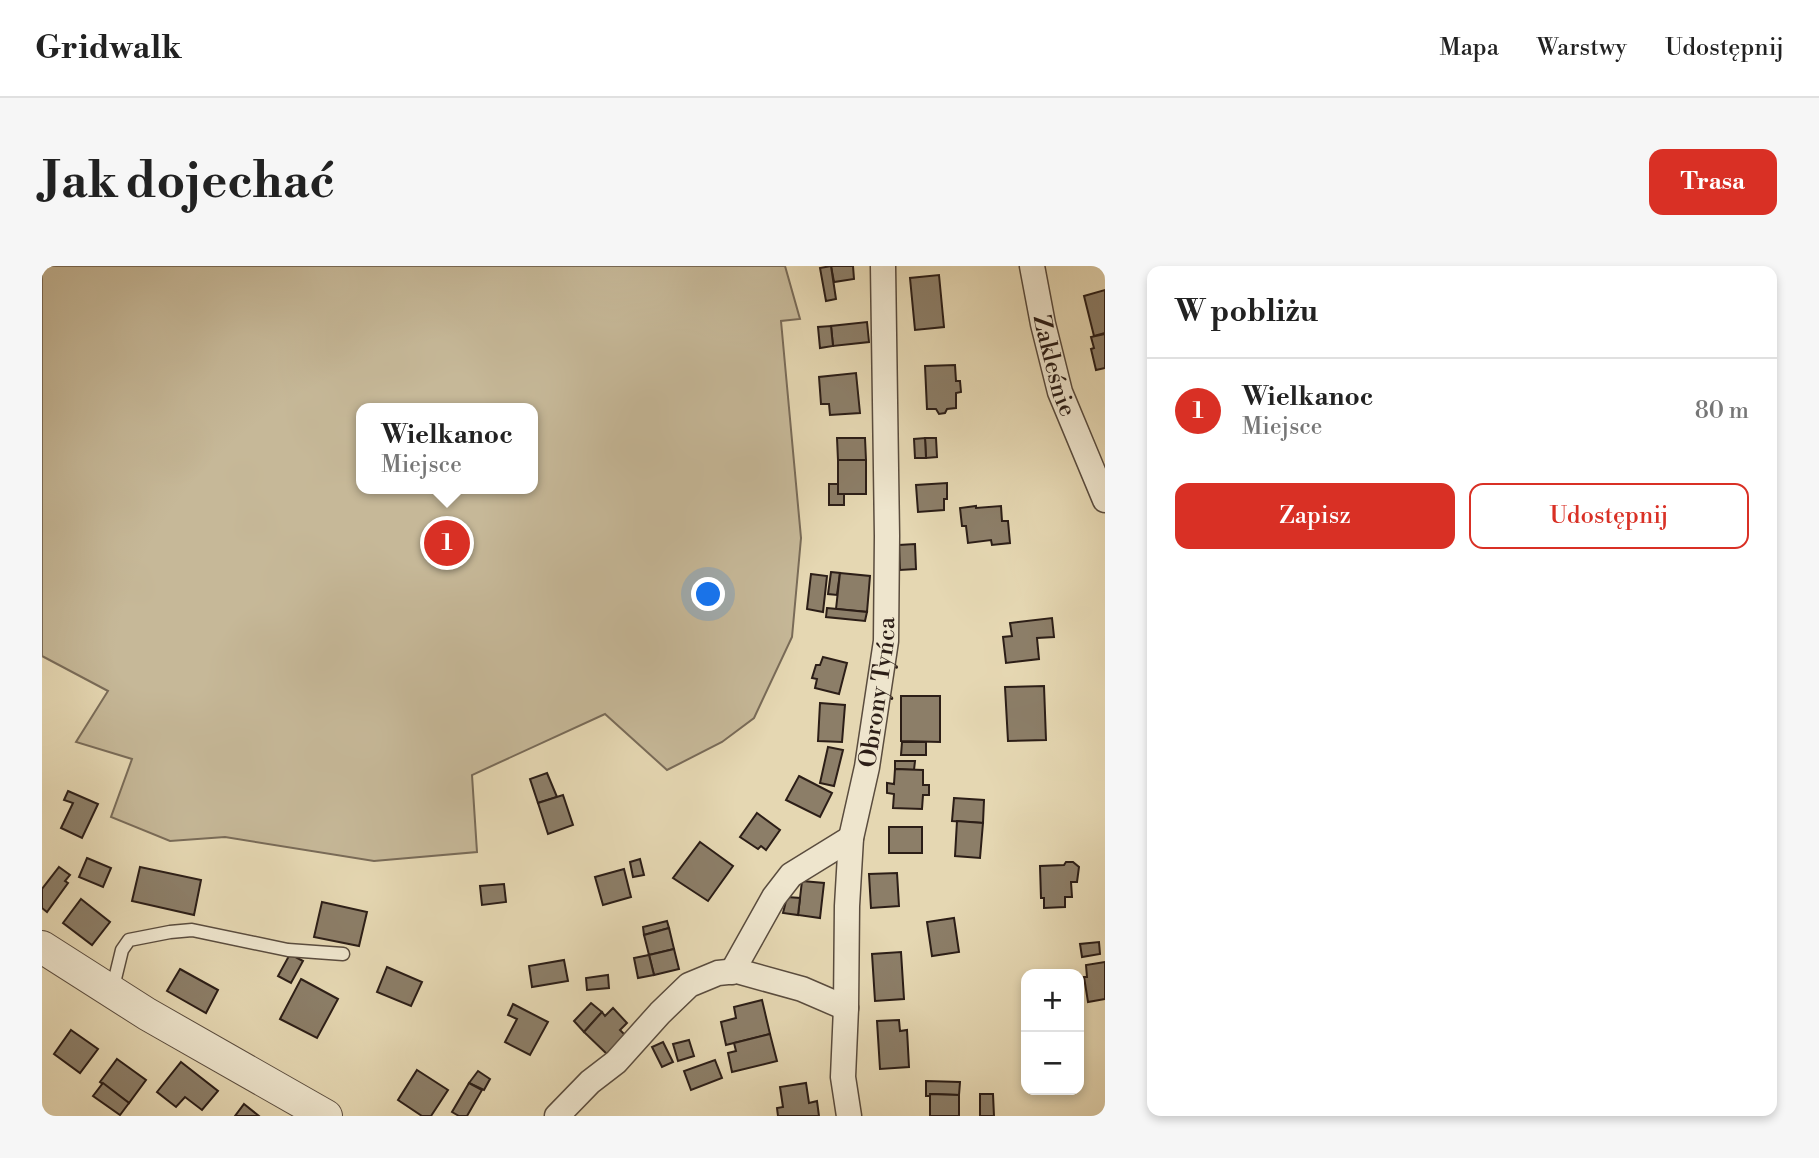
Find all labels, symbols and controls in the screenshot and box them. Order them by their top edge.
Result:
text: Gridwalk [35,28,182,69]
text: Mapa [1439,33,1499,63]
text: Warstwy [1537,33,1627,63]
text: Udostępnij [1665,33,1784,63]
button: Trasa [1649,149,1777,215]
text: Jak dojechać [42,152,335,213]
text: W pobliżu [1175,293,1318,331]
street label: Zakleśnie [1026,312,1083,421]
text: Wielkanoc [1242,381,1373,413]
text: 1 [1192,397,1204,425]
text: 80 m [1695,397,1749,425]
popup [356,403,538,494]
text: Miejsce [1242,413,1322,441]
text: Wielkanoc [381,419,513,451]
text: Miejsce [381,451,462,479]
button: Zapisz [1175,483,1455,549]
button: Udostępnij [1469,483,1749,549]
pin: 1 [424,517,470,569]
your location [691,577,725,611]
street label: Obrony Tyńca [853,616,902,770]
map controls [1021,969,1084,1095]
button: + [1021,969,1084,1032]
button: − [1021,1032,1084,1095]

